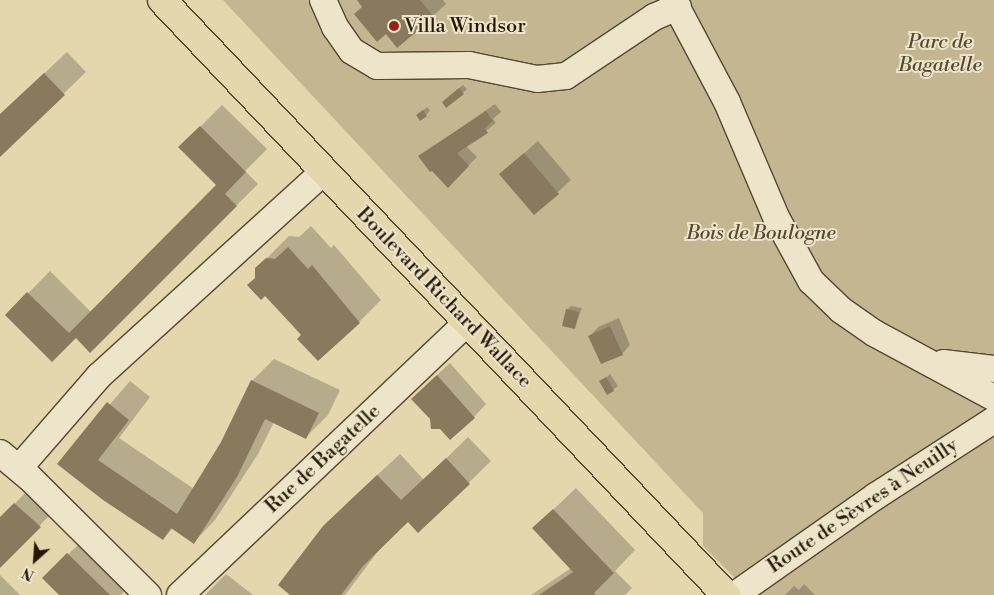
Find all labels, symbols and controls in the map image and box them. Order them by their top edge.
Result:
place label: Villa Windsor [404,14,526,38]
marker: Villa Windsor [388,20,400,32]
park label: Parc de Bagatelle [898,30,982,77]
street label: Boulevard Richard Wallace [351,203,537,393]
park label: Bois de Boulogne [686,221,836,245]
street label: Rue de Bagatelle [260,400,386,518]
street label: Route de Sèvres à Neuilly [763,433,963,579]
north arrow [10,535,60,585]
text: N [20,563,37,584]

